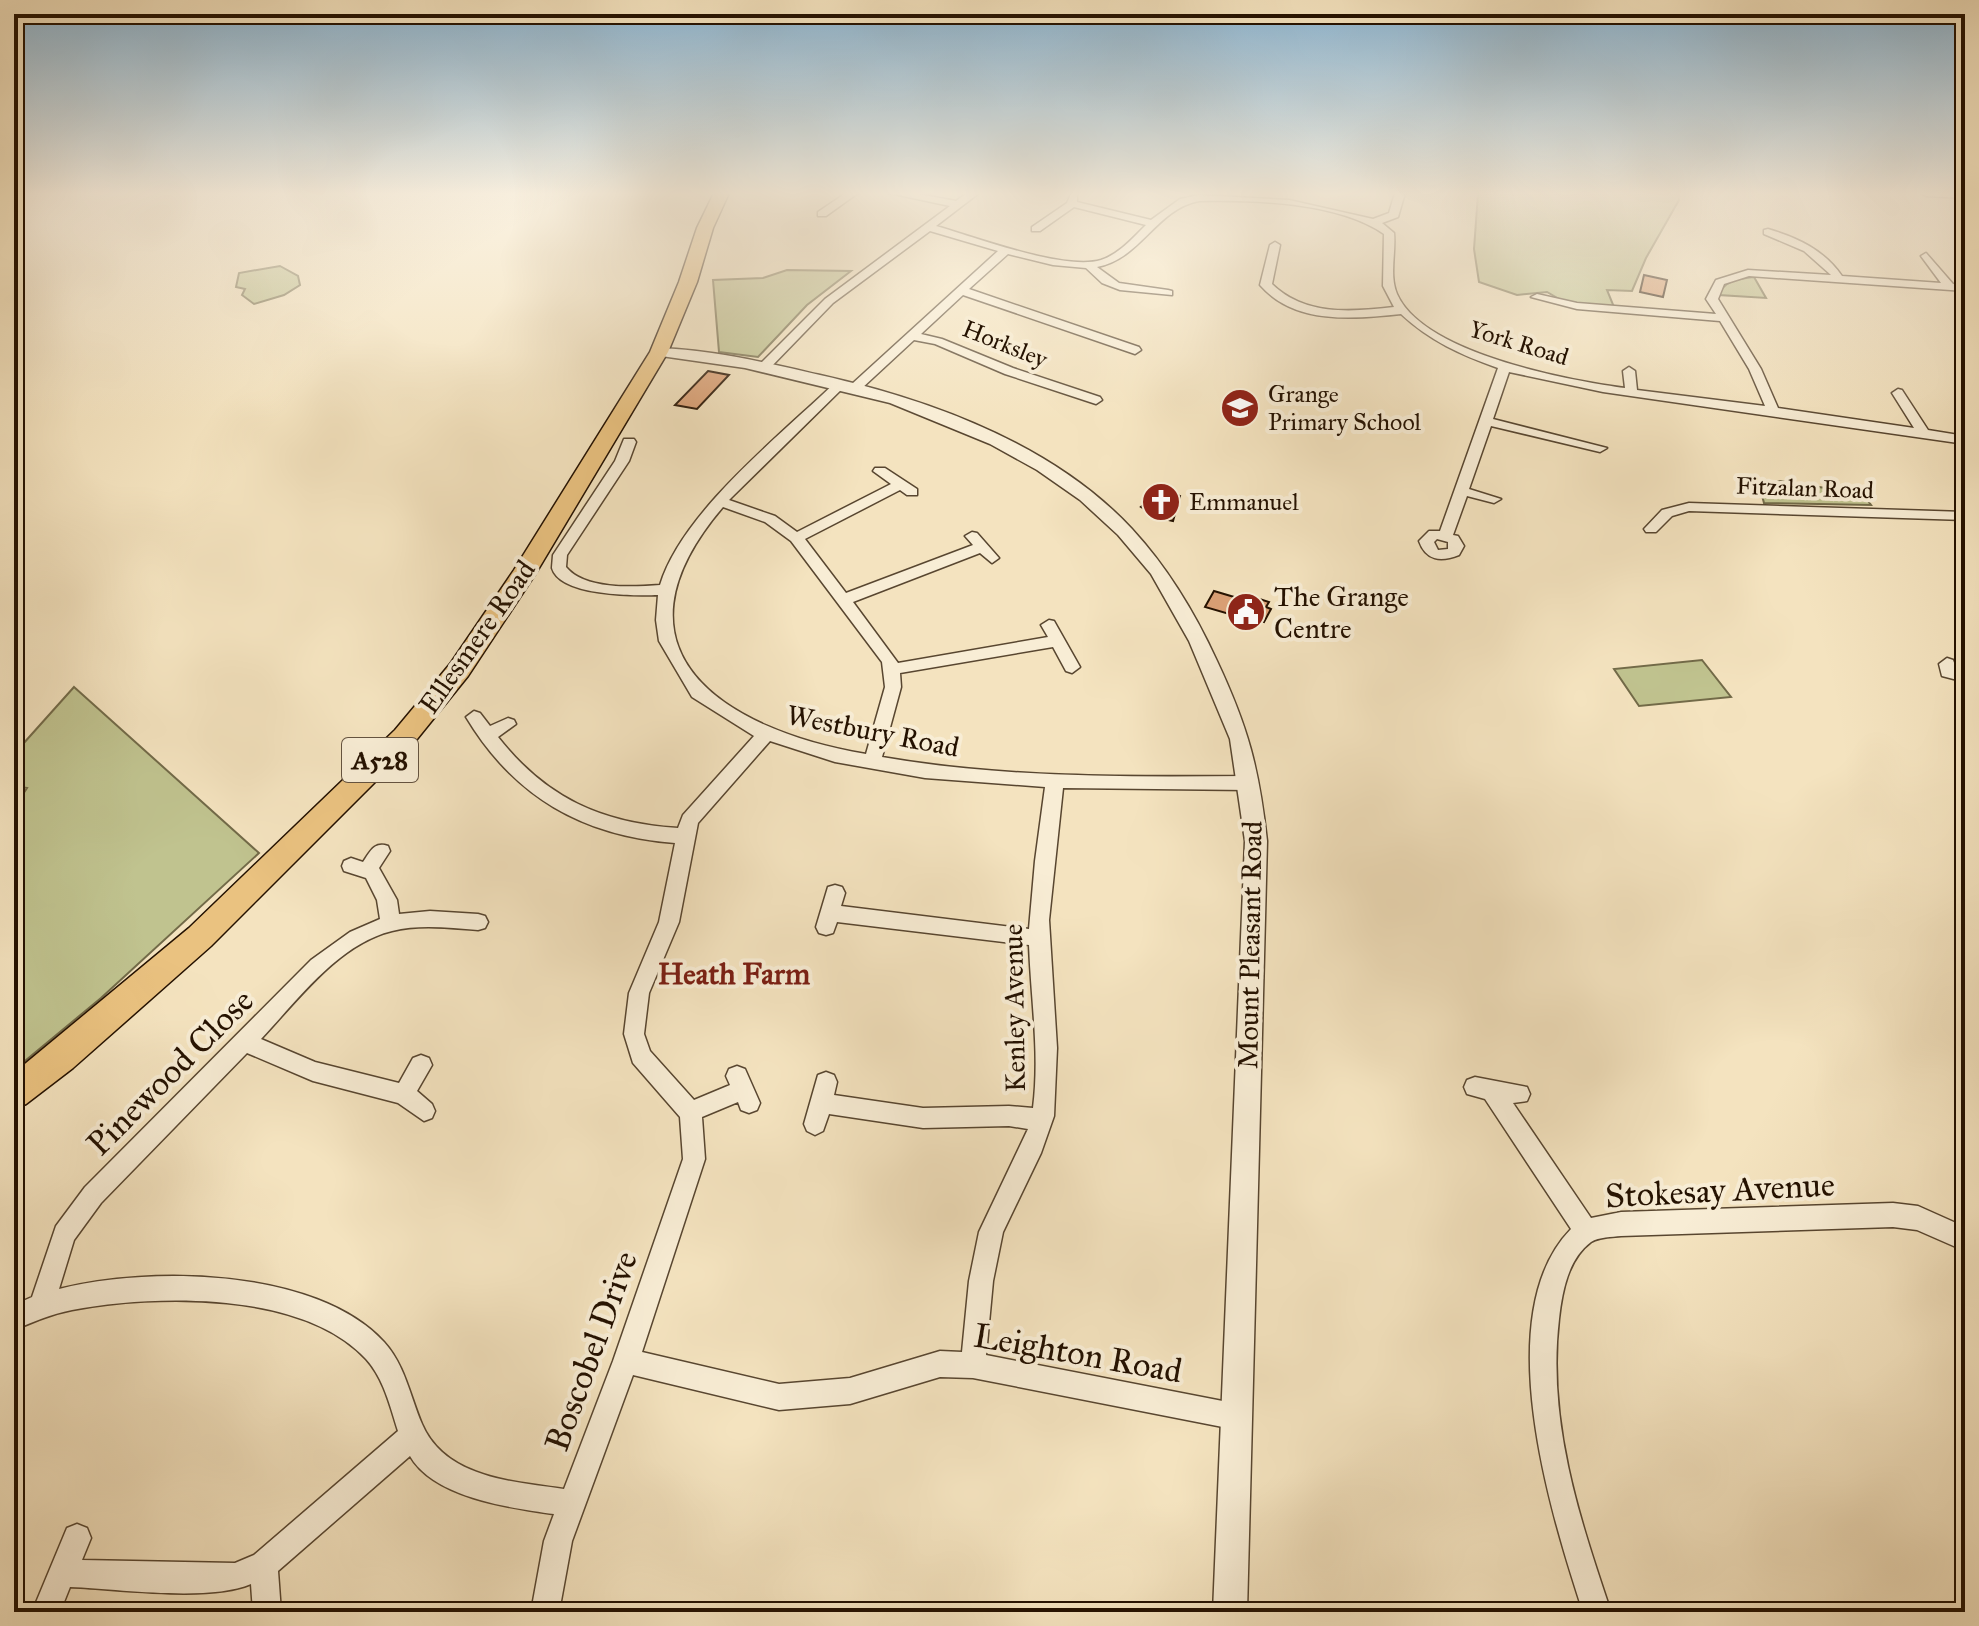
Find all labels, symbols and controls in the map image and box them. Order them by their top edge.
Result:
street label: Horksley [958,313,1053,375]
street label: York Road [1466,314,1572,372]
place label: Grange Primary School [1268,379,1422,437]
school or university icon: Grange Primary School [1219,387,1261,429]
street label: Fitzalan Road [1736,471,1874,505]
church icon: Emmanuel [1140,481,1182,523]
place label: Emmanuel [1189,487,1299,517]
street label: Ellesmere Road [411,553,543,721]
place label: The Grange Centre [1274,579,1409,646]
public building icon: The Grange Centre [1225,591,1267,633]
street label: Westbury Road [784,697,962,765]
road number: A528 [342,738,418,782]
street label: Mount Pleasant Road [1230,821,1270,1069]
street label: Kenley Avenue [995,923,1033,1093]
district label: Heath Farm [658,956,811,992]
street label: Pinewood Close [78,980,262,1164]
street label: Stokesay Avenue [1604,1164,1836,1216]
street label: Boscobel Drive [536,1245,646,1457]
street label: Leighton Road [971,1315,1185,1391]

